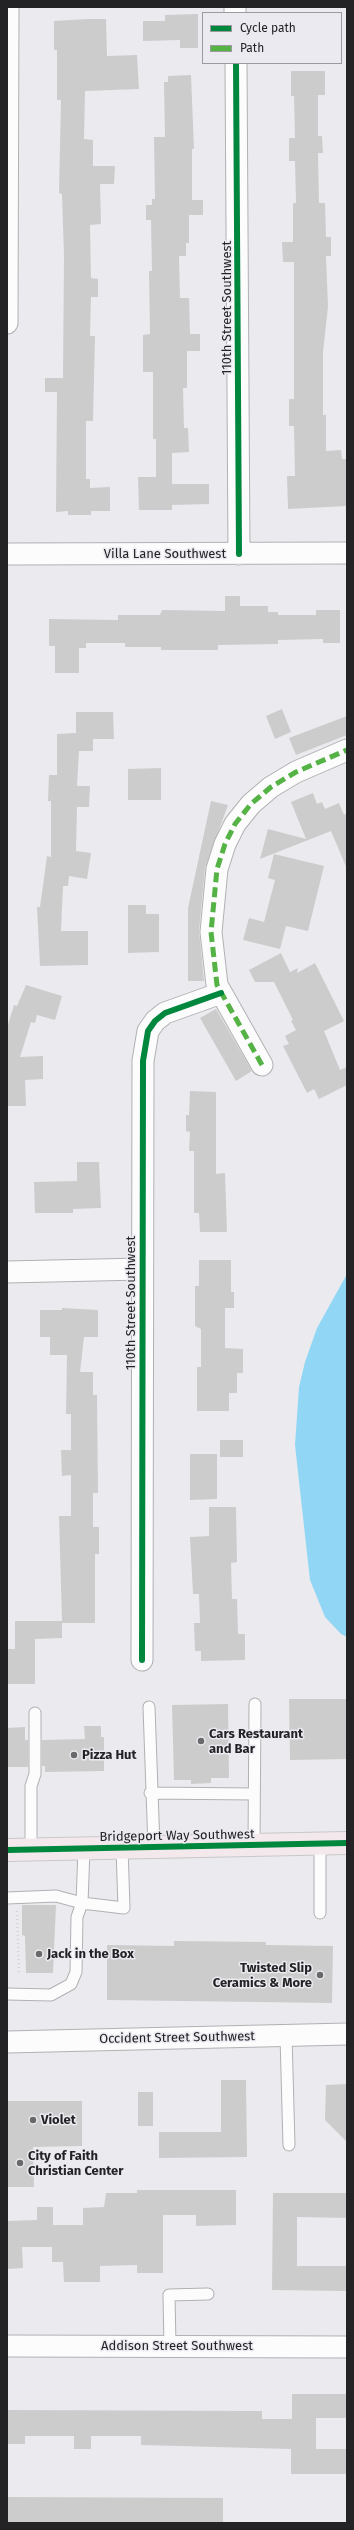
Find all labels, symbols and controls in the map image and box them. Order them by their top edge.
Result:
legend [202,12,342,64]
text: Cycle path [240,21,296,35]
text: Path [240,41,264,55]
street label: 110th Street Southwest [219,241,235,375]
street label: Villa Lane Southwest [104,546,226,562]
street label: 110th Street Southwest [123,1236,139,1370]
place label: Cars Restaurant and Bar [209,1726,303,1757]
marker: Cars Restaurant and Bar [196,1736,206,1746]
place label: Pizza Hut [82,1747,137,1763]
marker: Pizza Hut [69,1750,79,1760]
street label: Bridgeport Way Southwest [99,1827,255,1845]
place label: Jack in the Box [47,1946,134,1962]
marker: Jack in the Box [34,1949,44,1959]
place label: Twisted Slip Ceramics & More [213,1960,312,1991]
marker: Twisted Slip Ceramics & More [315,1970,325,1980]
street label: Occident Street Southwest [99,2029,255,2047]
place label: Violet [41,2112,76,2128]
marker: Violet [28,2115,38,2125]
place label: City of Faith Christian Center [28,2148,123,2179]
marker: City of Faith Christian Center [15,2158,25,2168]
street label: Addison Street Southwest [101,2338,253,2354]

